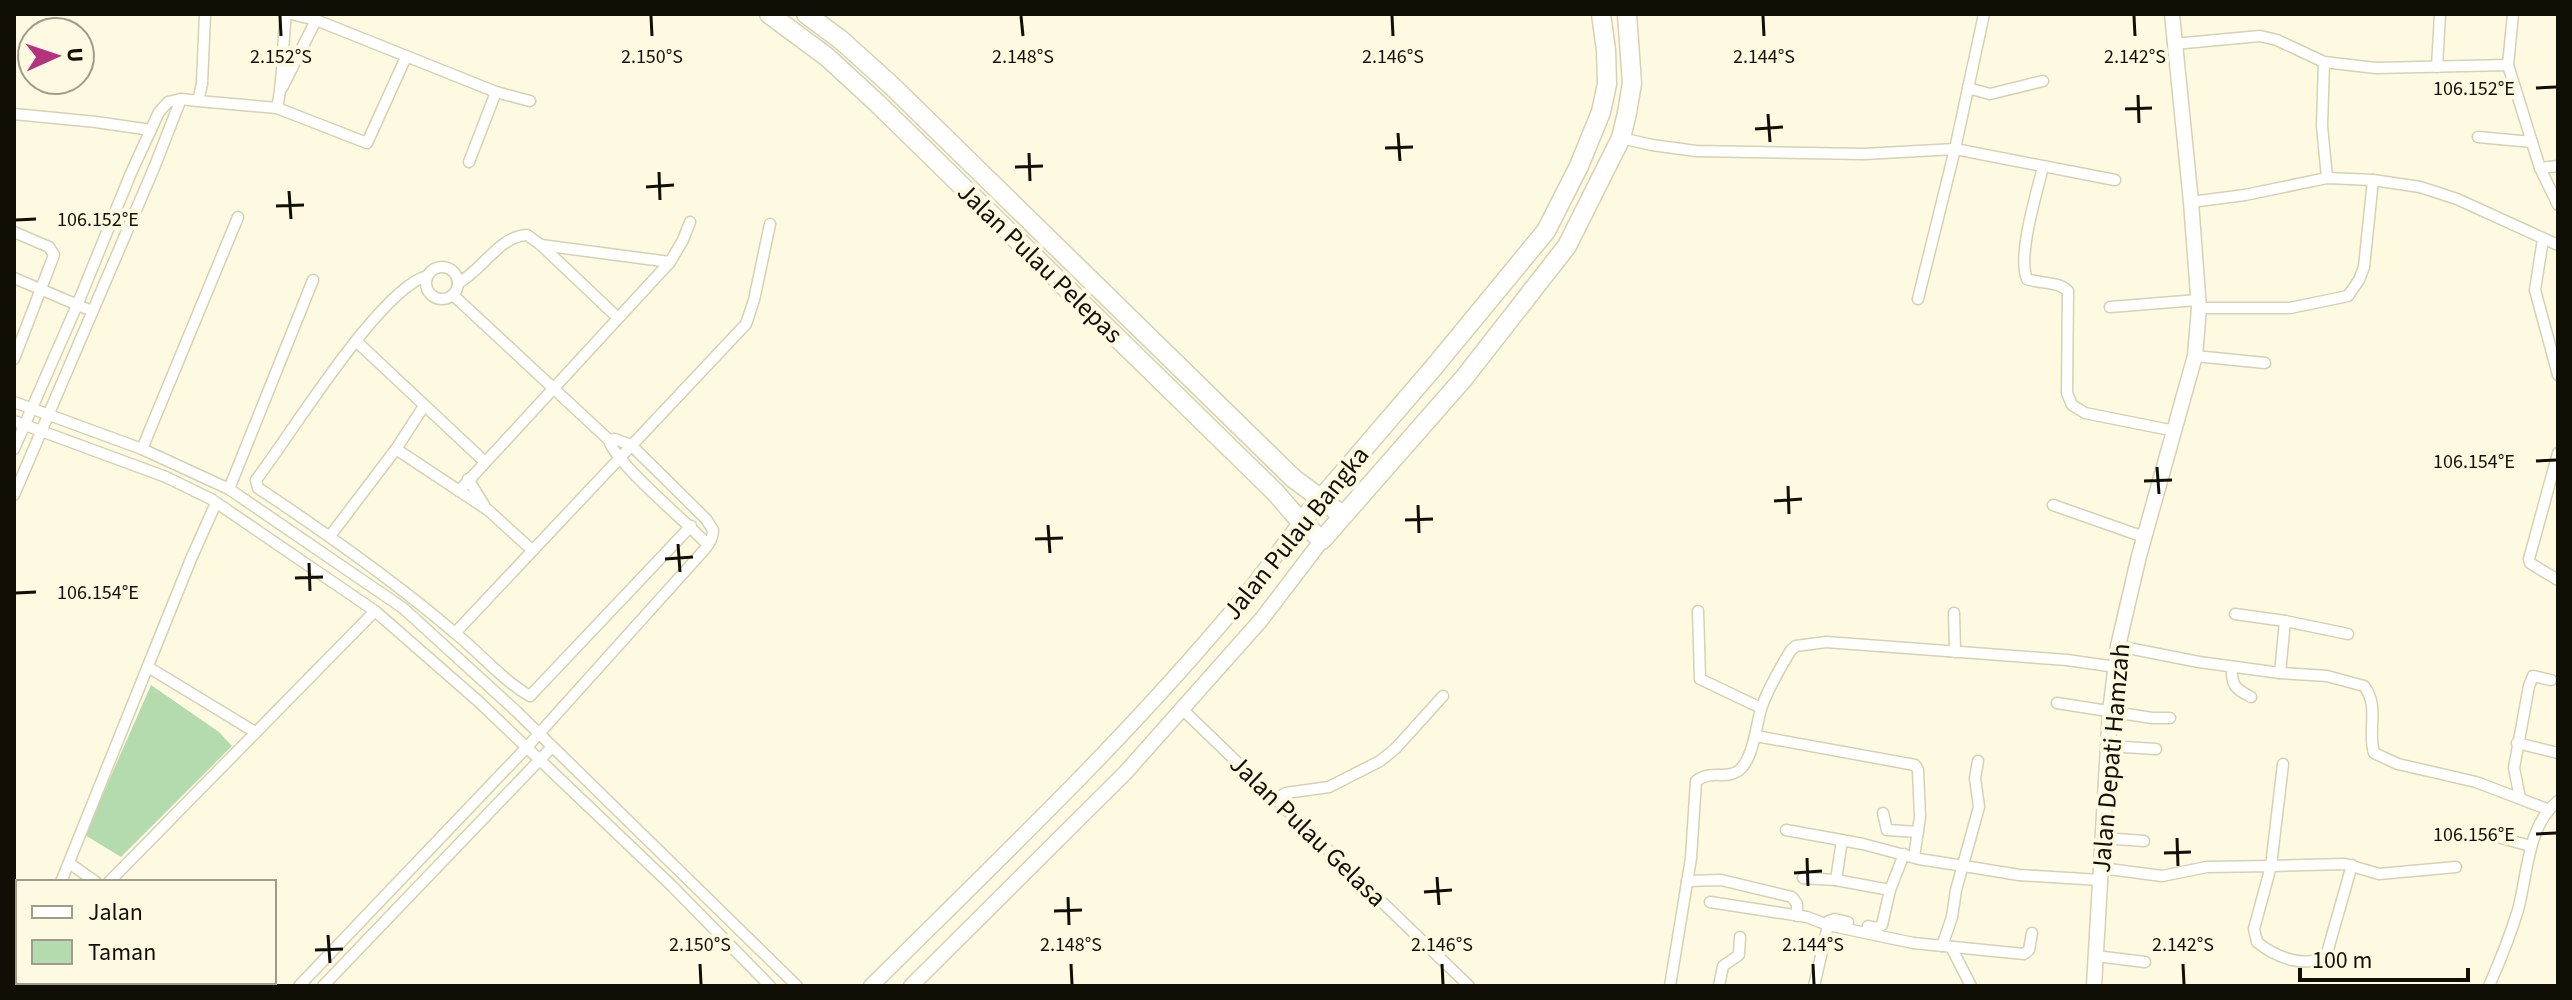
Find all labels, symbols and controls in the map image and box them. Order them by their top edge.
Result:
north arrow [16,16,96,96]
text: 2.152°S [250,43,312,71]
text: 2.150°S [621,43,683,71]
text: 2.148°S [992,43,1054,71]
text: 2.146°S [1362,43,1424,71]
text: 2.144°S [1733,43,1795,71]
text: 2.142°S [2104,43,2166,71]
text: U [59,47,91,63]
text: 106.152°E [2433,75,2515,103]
street label: Jalan Pulau Pelepas [949,174,1131,352]
text: 106.152°E [57,206,139,234]
street label: Jalan Pulau Bangka [1214,438,1378,628]
text: 106.154°E [2433,448,2515,476]
text: 106.154°E [57,579,139,607]
street label: Jalan Depati Hamzah [2083,642,2139,874]
street label: Jalan Pulau Gelasa [1221,746,1395,916]
text: 106.156°E [2433,821,2515,849]
legend [16,880,276,984]
text: Jalan [88,895,143,930]
text: 2.150°S [669,931,731,959]
text: 2.148°S [1040,931,1102,959]
text: 2.146°S [1411,931,1473,959]
text: 2.144°S [1782,931,1844,959]
text: 2.142°S [2152,931,2214,959]
scale bar [2300,932,2468,982]
text: Taman [88,935,156,970]
text: 100 m [2312,943,2372,978]

